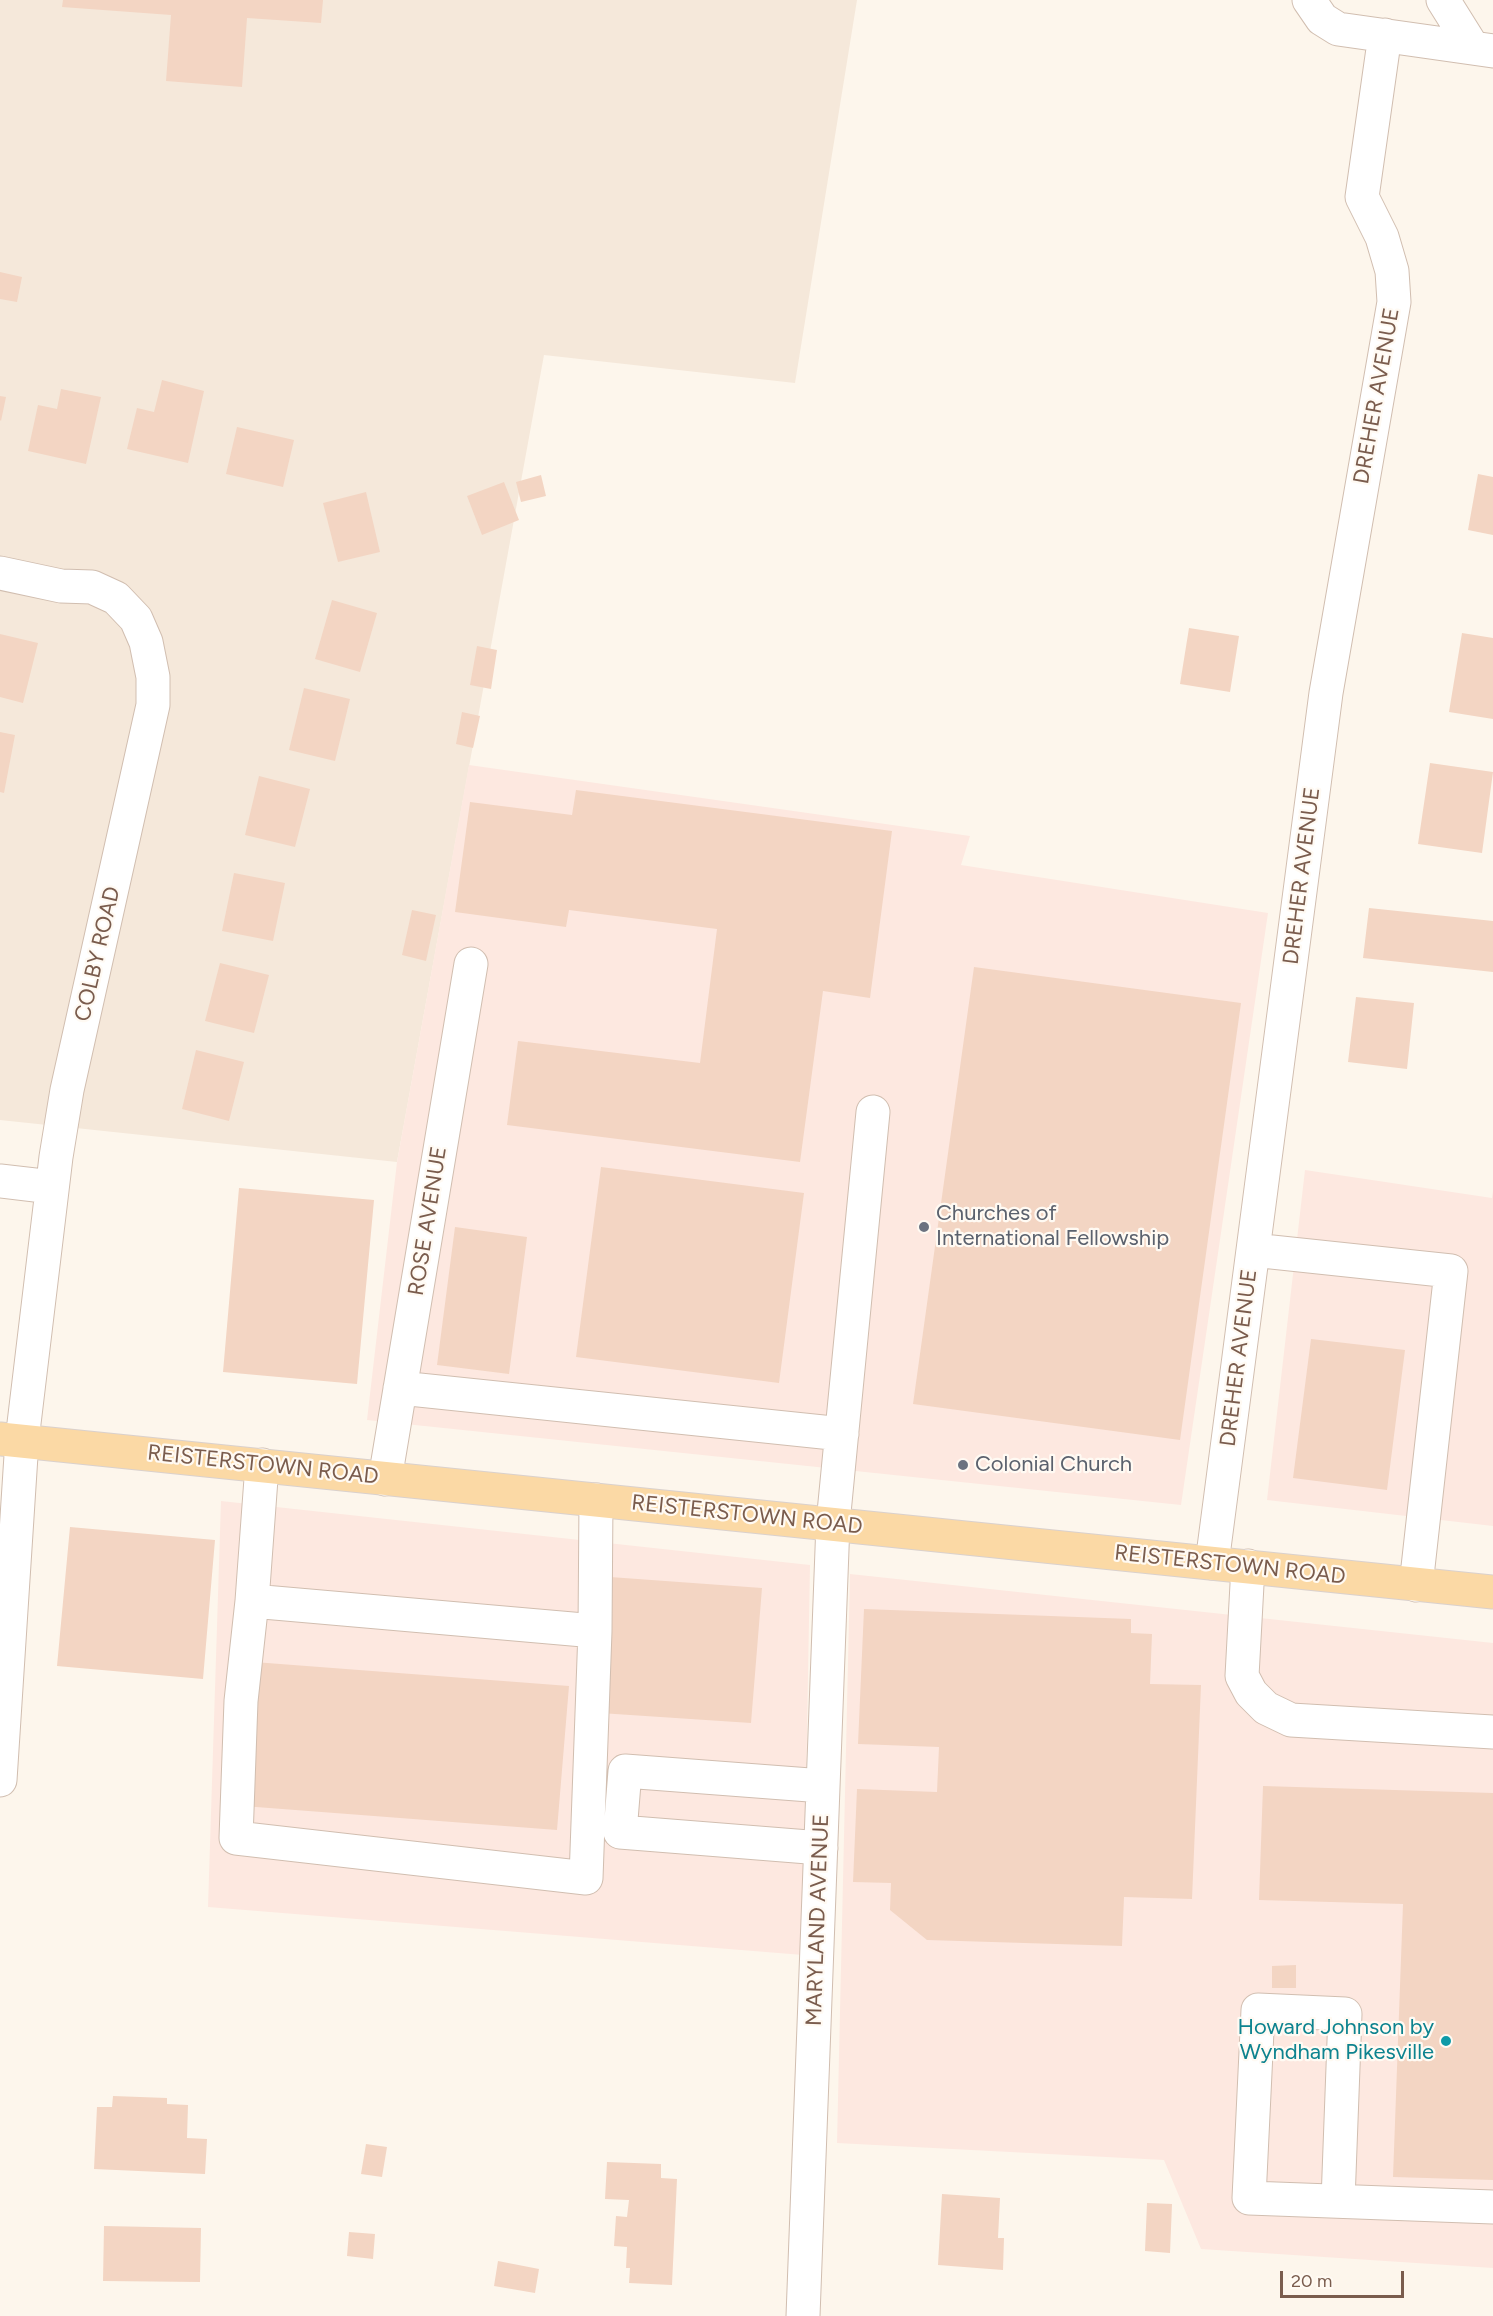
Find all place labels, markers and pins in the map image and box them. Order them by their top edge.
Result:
place label: Churches of International Fellowship [936,1201,1169,1252]
marker: Churches of International Fellowship [917,1220,931,1234]
place label: Colonial Church [975,1452,1132,1478]
marker: Colonial Church [956,1458,970,1472]
place label: Howard Johnson by Wyndham Pikesville [1238,2015,1434,2066]
marker: Howard Johnson by Wyndham Pikesville [1439,2034,1453,2048]

